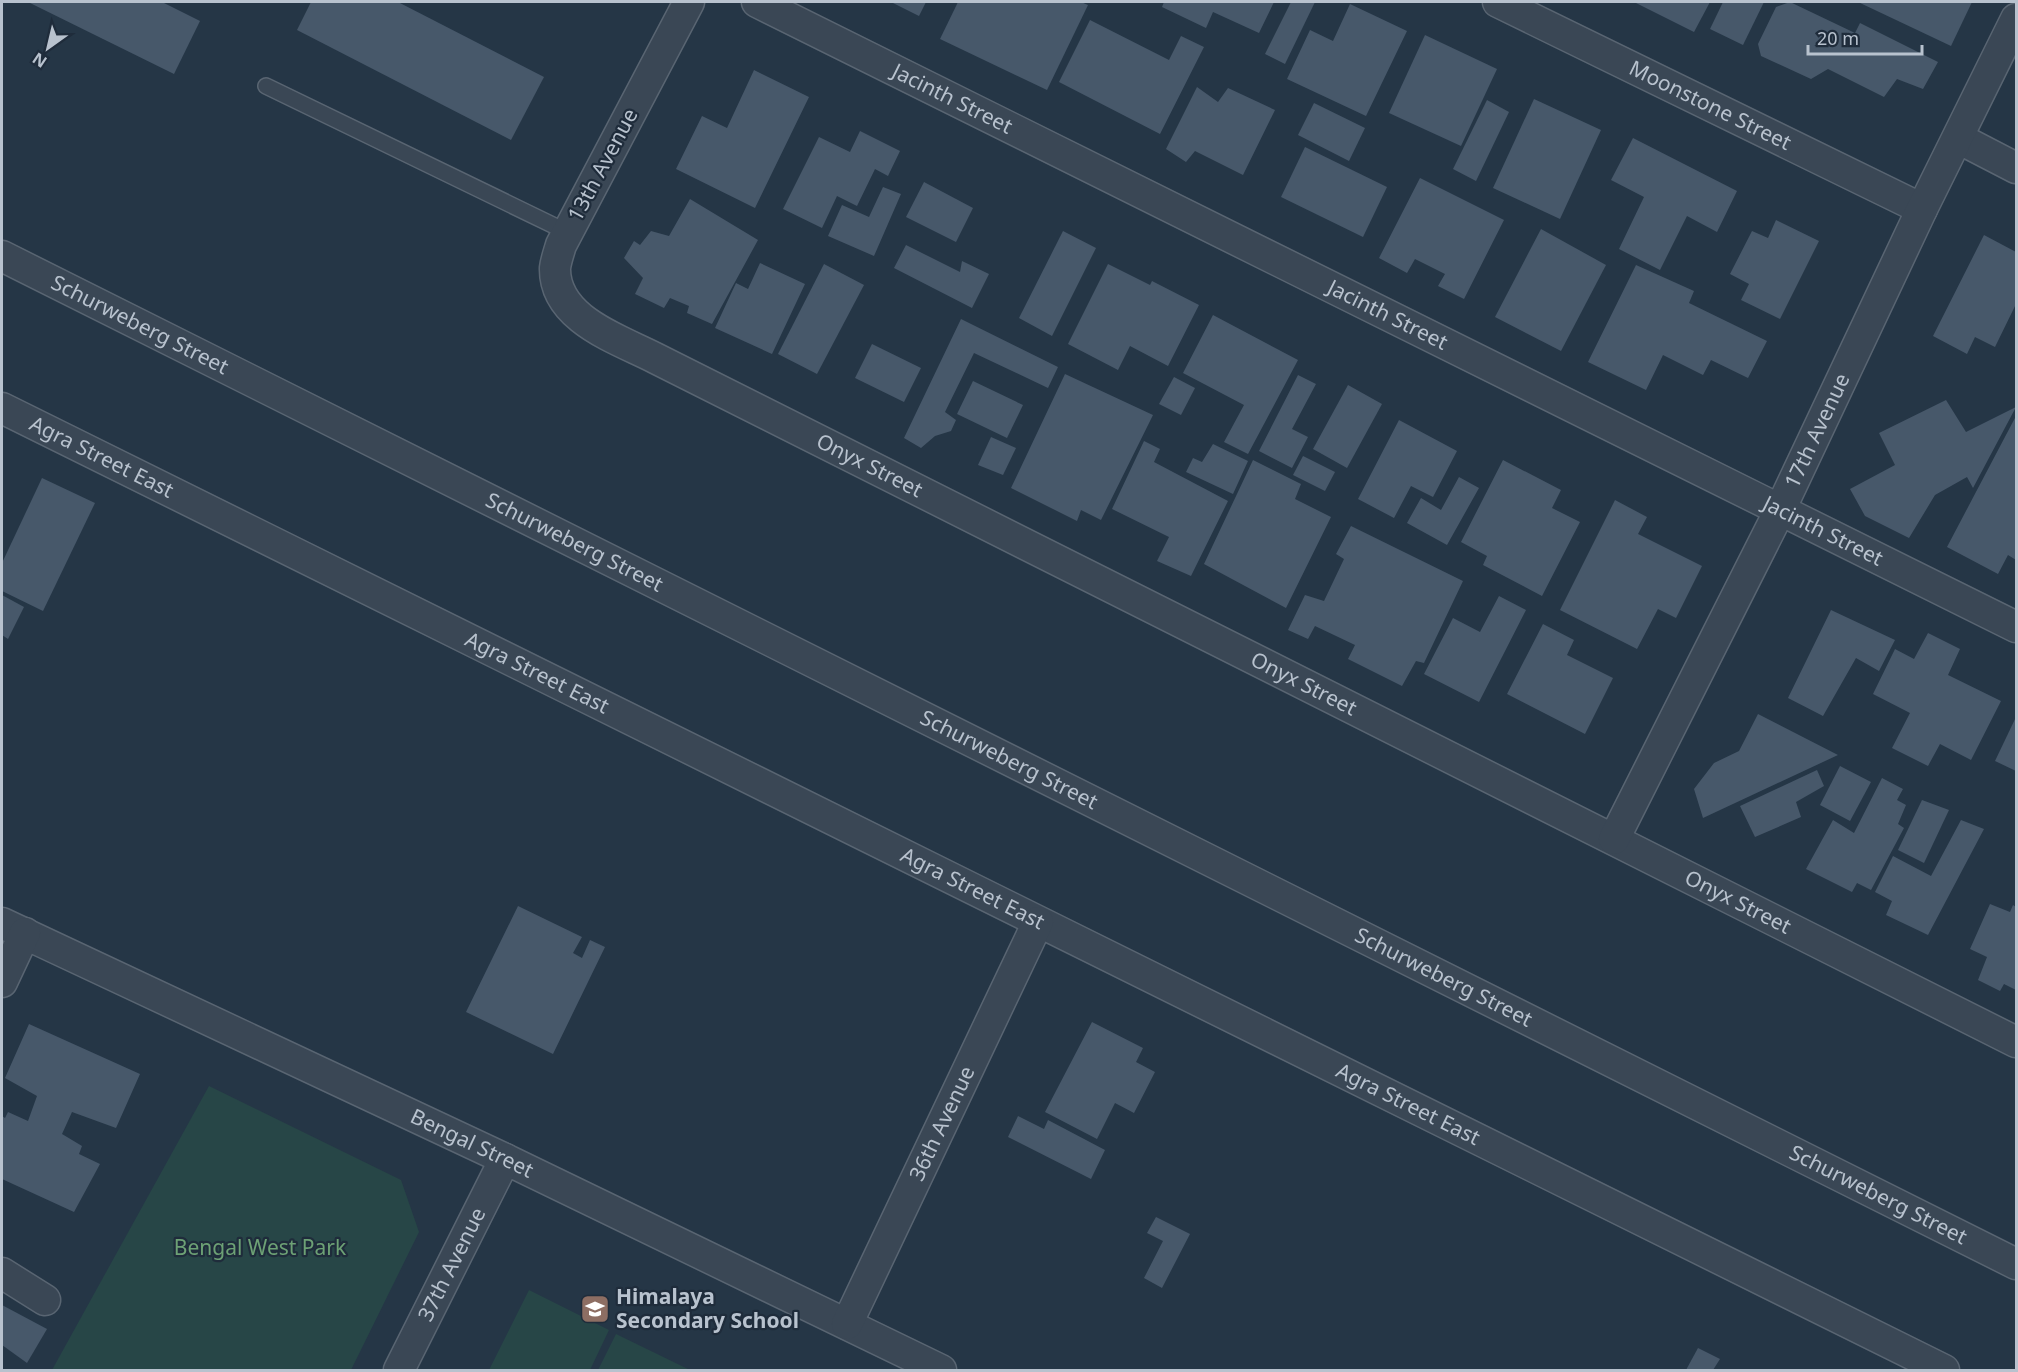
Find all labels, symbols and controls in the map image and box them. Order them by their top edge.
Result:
north arrow [18,18,78,78]
scale bar [1808,18,1922,56]
text: 20 m [1817,26,1859,50]
text: N [28,48,51,73]
street label: Moonstone Street [1625,53,1796,156]
street label: Jacinth Street [886,56,1018,140]
street label: 13th Avenue [561,103,644,226]
street label: Schurweberg Street [47,268,234,380]
street label: Jacinth Street [1321,272,1453,356]
street label: 17th Avenue [1777,368,1856,492]
street label: Agra Street East [25,409,179,504]
street label: Onyx Street [812,426,928,503]
street label: Schurweberg Street [481,485,669,598]
street label: Jacinth Street [1757,488,1888,572]
street label: Agra Street East [461,625,614,720]
street label: Onyx Street [1246,645,1362,722]
street label: Schurweberg Street [916,703,1103,815]
street label: Agra Street East [896,840,1050,935]
street label: Onyx Street [1680,863,1796,940]
street label: Schurweberg Street [1351,920,1538,1033]
street label: Agra Street East [1332,1056,1485,1151]
street label: 36th Avenue [902,1061,981,1185]
street label: Bengal Street [406,1102,539,1184]
street label: Schurweberg Street [1785,1138,1972,1250]
street label: 37th Avenue [411,1202,491,1326]
park label: Bengal West Park [174,1233,347,1261]
place label: Himalaya Secondary School [616,1282,799,1334]
school or university icon: Himalaya Secondary School [579,1293,611,1325]

